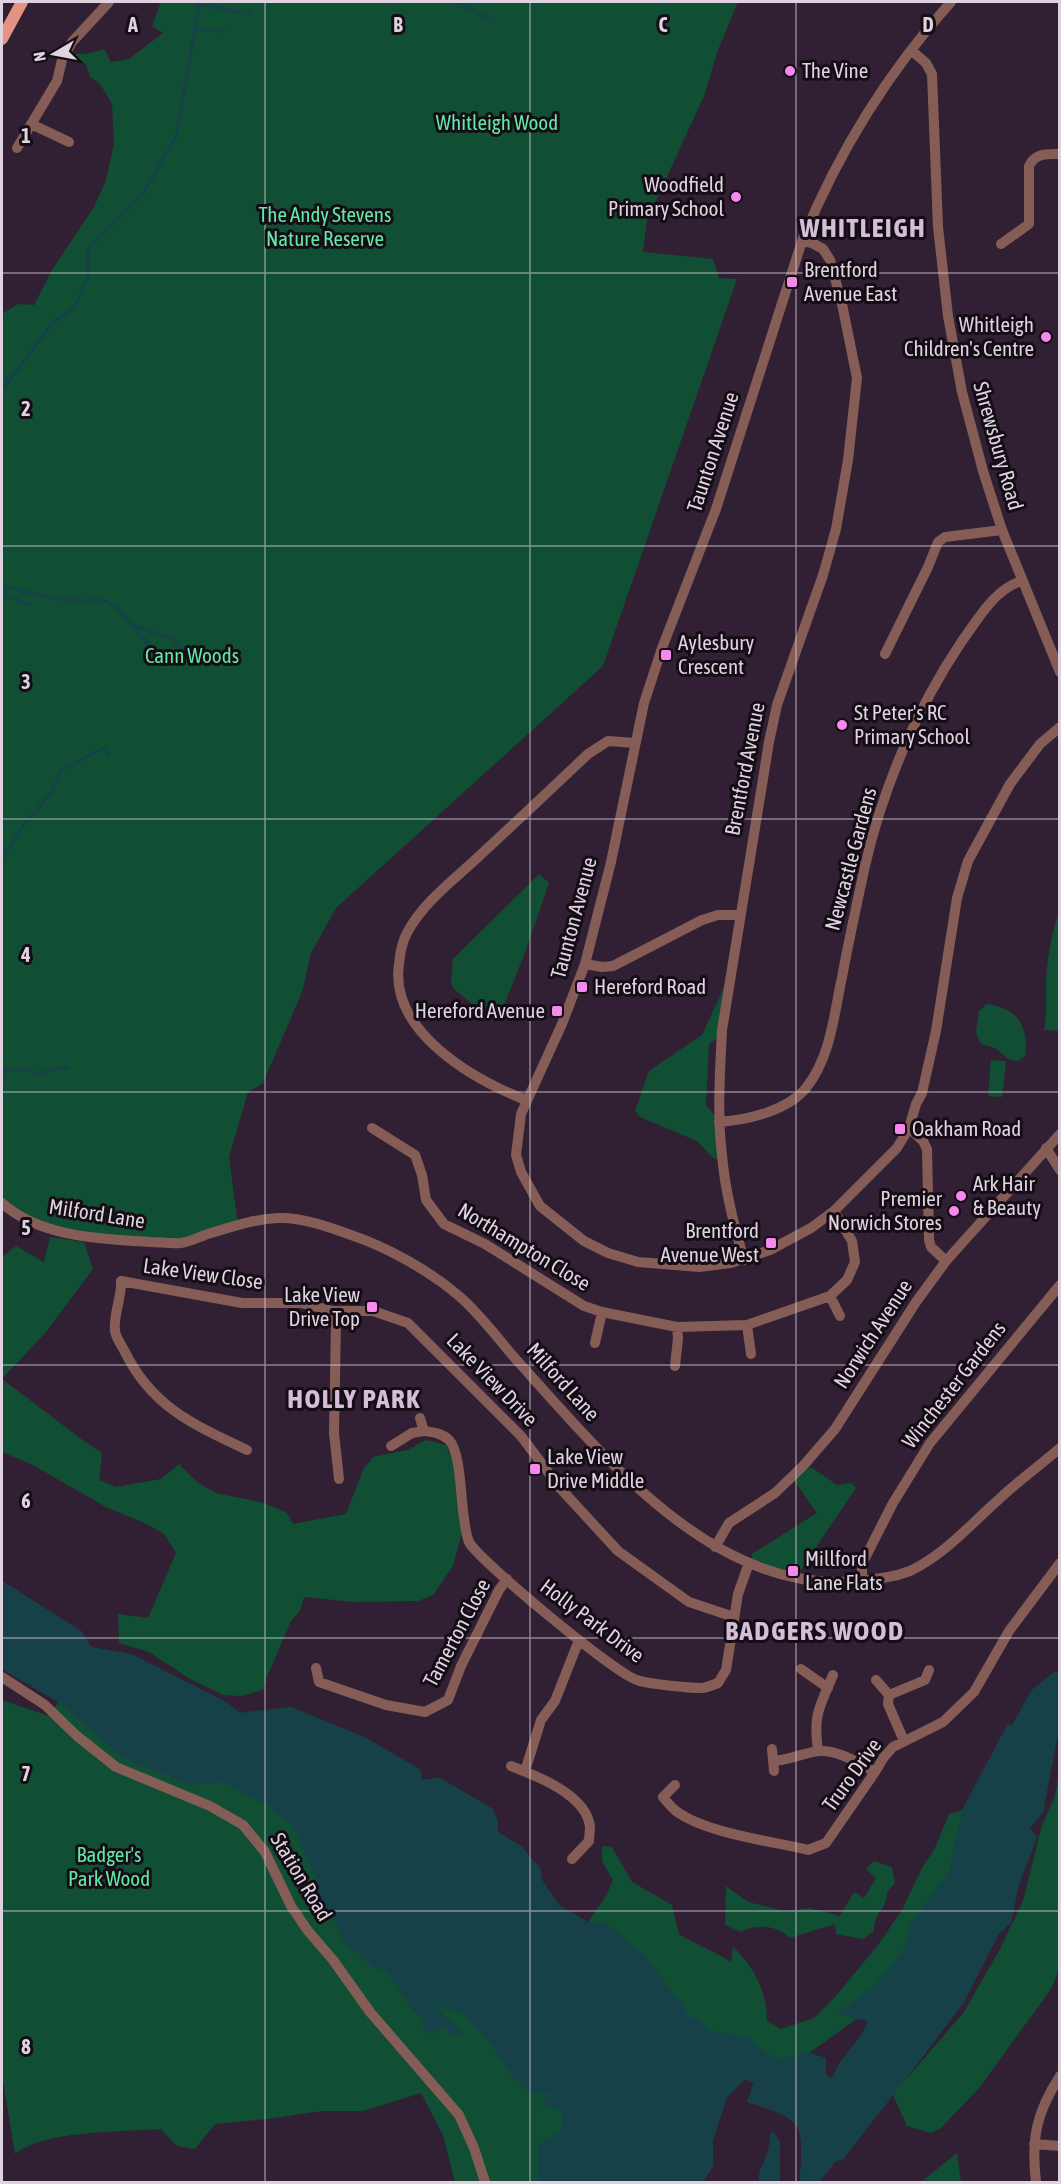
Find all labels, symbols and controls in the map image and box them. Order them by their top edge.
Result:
text: A [127,13,138,36]
text: B [393,13,403,36]
text: C [659,13,668,36]
text: D [922,13,934,36]
north arrow [24,24,84,84]
text: N [30,50,49,63]
place label: The Vine [802,58,868,82]
marker: The Vine [783,64,797,78]
park label: Whitleigh Wood [436,110,558,134]
text: 1 [21,124,31,147]
place label: Woodfield Primary School [608,172,724,220]
marker: Woodfield Primary School [729,190,743,204]
park label: The Andy Stevens Nature Reserve [259,202,391,250]
district label: WHITLEIGH [799,212,926,243]
place label: Brentford Avenue East [804,257,897,305]
marker: Brentford Avenue East [785,275,799,289]
place label: Whitleigh Children's Centre [904,312,1034,360]
marker: Whitleigh Children's Centre [1039,330,1053,344]
street label: Shrewsbury Road [969,379,1029,513]
street label: Taunton Avenue [681,389,743,515]
text: 2 [21,397,31,420]
place label: Aylesbury Crescent [678,630,755,678]
park label: Cann Woods [145,643,239,667]
marker: Aylesbury Crescent [659,648,673,662]
text: 3 [21,670,31,693]
street label: Brentford Avenue [719,700,769,837]
place label: St Peter's RC Primary School [854,700,970,748]
marker: St Peter's RC Primary School [835,718,849,732]
street label: Newcastle Gardens [819,785,881,933]
street label: Taunton Avenue [545,854,601,981]
text: 4 [20,943,31,966]
place label: Hereford Road [594,974,706,998]
marker: Hereford Road [575,980,589,994]
place label: Hereford Avenue [415,998,545,1022]
marker: Hereford Avenue [550,1004,564,1018]
place label: Oakham Road [912,1116,1021,1140]
marker: Oakham Road [893,1122,907,1136]
place label: Ark Hair & Beauty [973,1171,1041,1219]
place label: Premier Norwich Stores [828,1186,943,1234]
marker: Ark Hair & Beauty [954,1189,968,1203]
street label: Milford Lane [47,1194,147,1232]
street label: Northampton Close [454,1197,595,1295]
marker: Premier Norwich Stores [947,1204,961,1218]
text: 5 [21,1216,31,1239]
place label: Brentford Avenue West [660,1218,759,1266]
marker: Brentford Avenue West [764,1236,778,1250]
street label: Lake View Close [142,1253,265,1293]
street label: Norwich Avenue [828,1275,916,1392]
place label: Lake View Drive Top [284,1282,360,1330]
marker: Lake View Drive Top [365,1300,379,1314]
street label: Winchester Gardens [896,1316,1010,1452]
street label: Lake View Drive [442,1328,543,1431]
street label: Milford Lane [522,1337,605,1425]
district label: HOLLY PARK [287,1383,421,1414]
place label: Lake View Drive Middle [547,1444,644,1492]
marker: Lake View Drive Middle [528,1462,542,1476]
text: 6 [21,1489,31,1512]
place label: Millford Lane Flats [805,1546,883,1594]
marker: Millford Lane Flats [786,1564,800,1578]
street label: Holly Park Drive [536,1574,649,1667]
street label: Tamerton Close [418,1575,495,1690]
district label: BADGERS WOOD [725,1615,905,1646]
street label: Truro Drive [817,1733,886,1815]
text: 7 [21,1762,31,1785]
street label: Station Road [266,1828,338,1925]
park label: Badger's Park Wood [68,1842,150,1890]
text: 8 [21,2035,31,2058]

